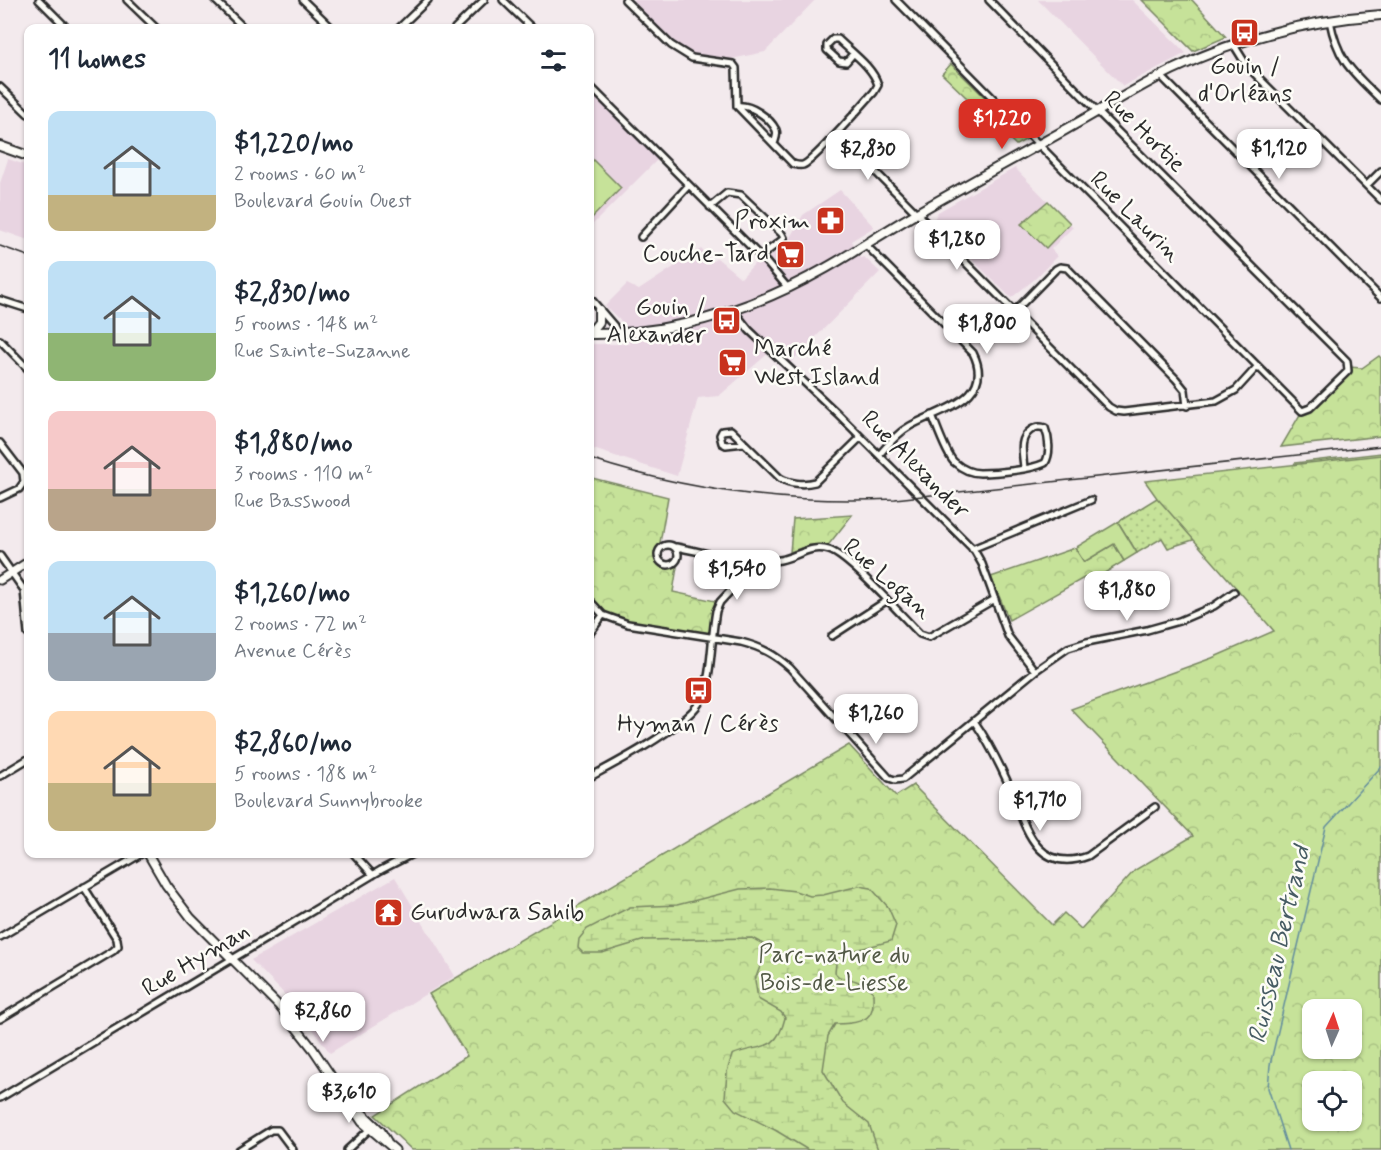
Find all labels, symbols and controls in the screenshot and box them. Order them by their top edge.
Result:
bus stop icon: Gouin / d'Orléans [1229,17,1261,49]
text: 11 homes [48,43,146,77]
icon: filters [537,44,570,77]
place label: Gouin / d'Orléans [1198,51,1292,110]
street label: Rue Hortie [1096,84,1192,180]
pin: $1,220 [953,99,1051,150]
text: $1,220 [973,105,1031,132]
text: $1,220/mo [234,127,353,161]
pin: $1,120 [1230,129,1328,180]
pin: $2,830 [819,130,917,181]
icon: home [96,135,168,207]
text: $1,120 [1251,135,1307,162]
text: $2,830 [840,136,896,163]
text: 2 rooms · 60 m² [234,161,366,188]
street label: Rue Laurin [1083,165,1188,270]
text: Boulevard Gouin Ouest [234,188,411,215]
pharmacy icon: Proxim [815,205,847,237]
place label: Proxim [734,206,810,237]
pin: $1,280 [908,220,1006,271]
text: $1,280 [928,226,986,253]
supermarket icon: Couche-Tard [774,238,806,270]
place label: Couche-Tard [642,239,769,270]
text: $2,830/mo [234,277,350,311]
icon: home [96,285,168,357]
place label: Gouin / Alexander [606,292,707,351]
pin: $1,800 [938,304,1036,355]
bus stop icon: Gouin / Alexander [711,305,743,337]
text: $1,800 [957,310,1017,337]
text: 5 rooms · 148 m² [234,311,378,338]
place label: Marché West Island [754,334,880,393]
text: Rue Sainte-Suzanne [234,338,410,365]
supermarket icon: Marché West Island [717,347,749,379]
street label: Rue Alexander [854,404,977,527]
text: $1,880/mo [234,427,353,461]
icon: home [96,435,168,507]
text: 3 rooms · 110 m² [234,461,373,488]
text: Rue Basswood [234,488,351,515]
street label: Rue Logan [834,532,938,629]
pin: $1,540 [688,550,786,601]
text: $1,540 [708,556,766,583]
pin: $1,880 [1078,571,1176,622]
text: $1,260/mo [234,577,350,611]
text: $1,880 [1098,577,1156,604]
icon: home [96,585,168,657]
text: 2 rooms · 72 m² [234,611,367,638]
text: Avenue Cérès [234,638,351,665]
bus stop icon: Hyman / Cérès [682,675,714,707]
pin: $1,260 [827,694,925,745]
text: $1,260 [848,700,904,727]
place label: Hyman / Cérès [617,709,779,740]
text: $2,860/mo [234,727,352,761]
icon: home [96,735,168,807]
text: 5 rooms · 188 m² [234,761,377,788]
pin: $1,710 [991,781,1089,832]
text: $1,710 [1013,787,1067,814]
text: Boulevard Sunnybrooke [234,788,423,815]
water label: Ruisseau Bertrand [1241,841,1320,1047]
temple icon: Gurudwara Sahib [373,896,405,928]
place label: Gurudwara Sahib [410,897,584,928]
street label: Rue Hyman [136,916,256,1004]
park label: Parc-nature du Bois-de-Liesse [758,940,910,999]
pin: $2,860 [274,992,372,1043]
text: $2,860 [294,998,352,1025]
north arrow [1302,999,1362,1059]
map controls [1302,999,1362,1131]
button: locate [1302,1071,1362,1131]
pin: $3,610 [300,1073,398,1124]
text: $3,610 [321,1079,377,1106]

